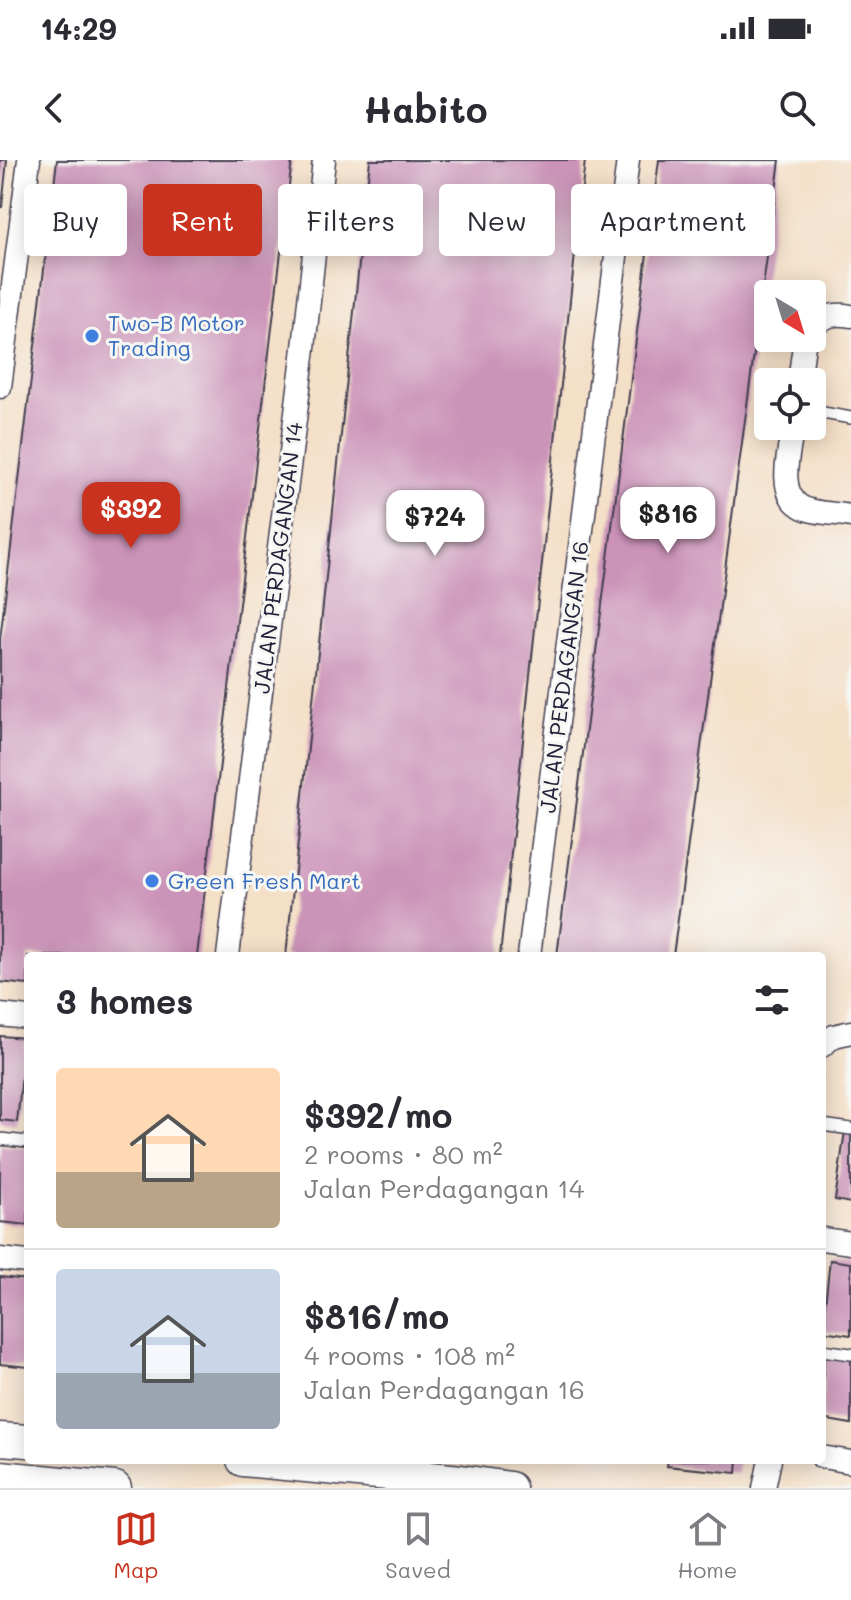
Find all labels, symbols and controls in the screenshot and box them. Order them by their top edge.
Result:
text: 14:29 [40,8,117,48]
text: Habito [364,85,487,132]
icon: back [32,86,76,130]
icon: search [775,86,819,130]
chip: Buy [24,184,127,256]
chip: Rent [143,184,262,256]
chip: Filters [278,184,423,256]
chip: New [439,184,555,256]
chip: Apartment [571,184,775,256]
north arrow [754,280,826,352]
map controls [754,280,826,440]
place label: Two-B Motor Trading [108,308,245,362]
marker: Two-B Motor Trading [83,327,101,345]
button: locate [754,368,826,440]
street label: JALAN PERDAGANGAN 14 [246,421,309,695]
pin: $392 [84,482,178,550]
pin: $816 [621,487,715,555]
pin: $724 [388,490,482,558]
text: $392 [100,491,162,525]
text: $816 [638,496,698,530]
text: $724 [404,499,466,533]
street label: JALAN PERDAGANGAN 16 [532,539,595,814]
place label: Green Fresh Mart [168,866,361,895]
marker: Green Fresh Mart [143,872,161,890]
text: 3 homes [56,978,193,1023]
icon: filters [750,978,794,1022]
text: $392/mo [304,1092,452,1137]
icon: home [120,1100,216,1196]
text: 2 rooms · 80 m² [304,1137,503,1171]
text: Jalan Perdagangan 14 [304,1171,584,1205]
text: $816/mo [304,1293,449,1338]
icon: home [120,1301,216,1397]
text: 4 rooms · 108 m² [304,1338,515,1372]
text: Jalan Perdagangan 16 [304,1372,585,1406]
tab: Map [113,1507,158,1584]
tab: Saved [385,1507,451,1584]
tab: Home [678,1507,737,1584]

